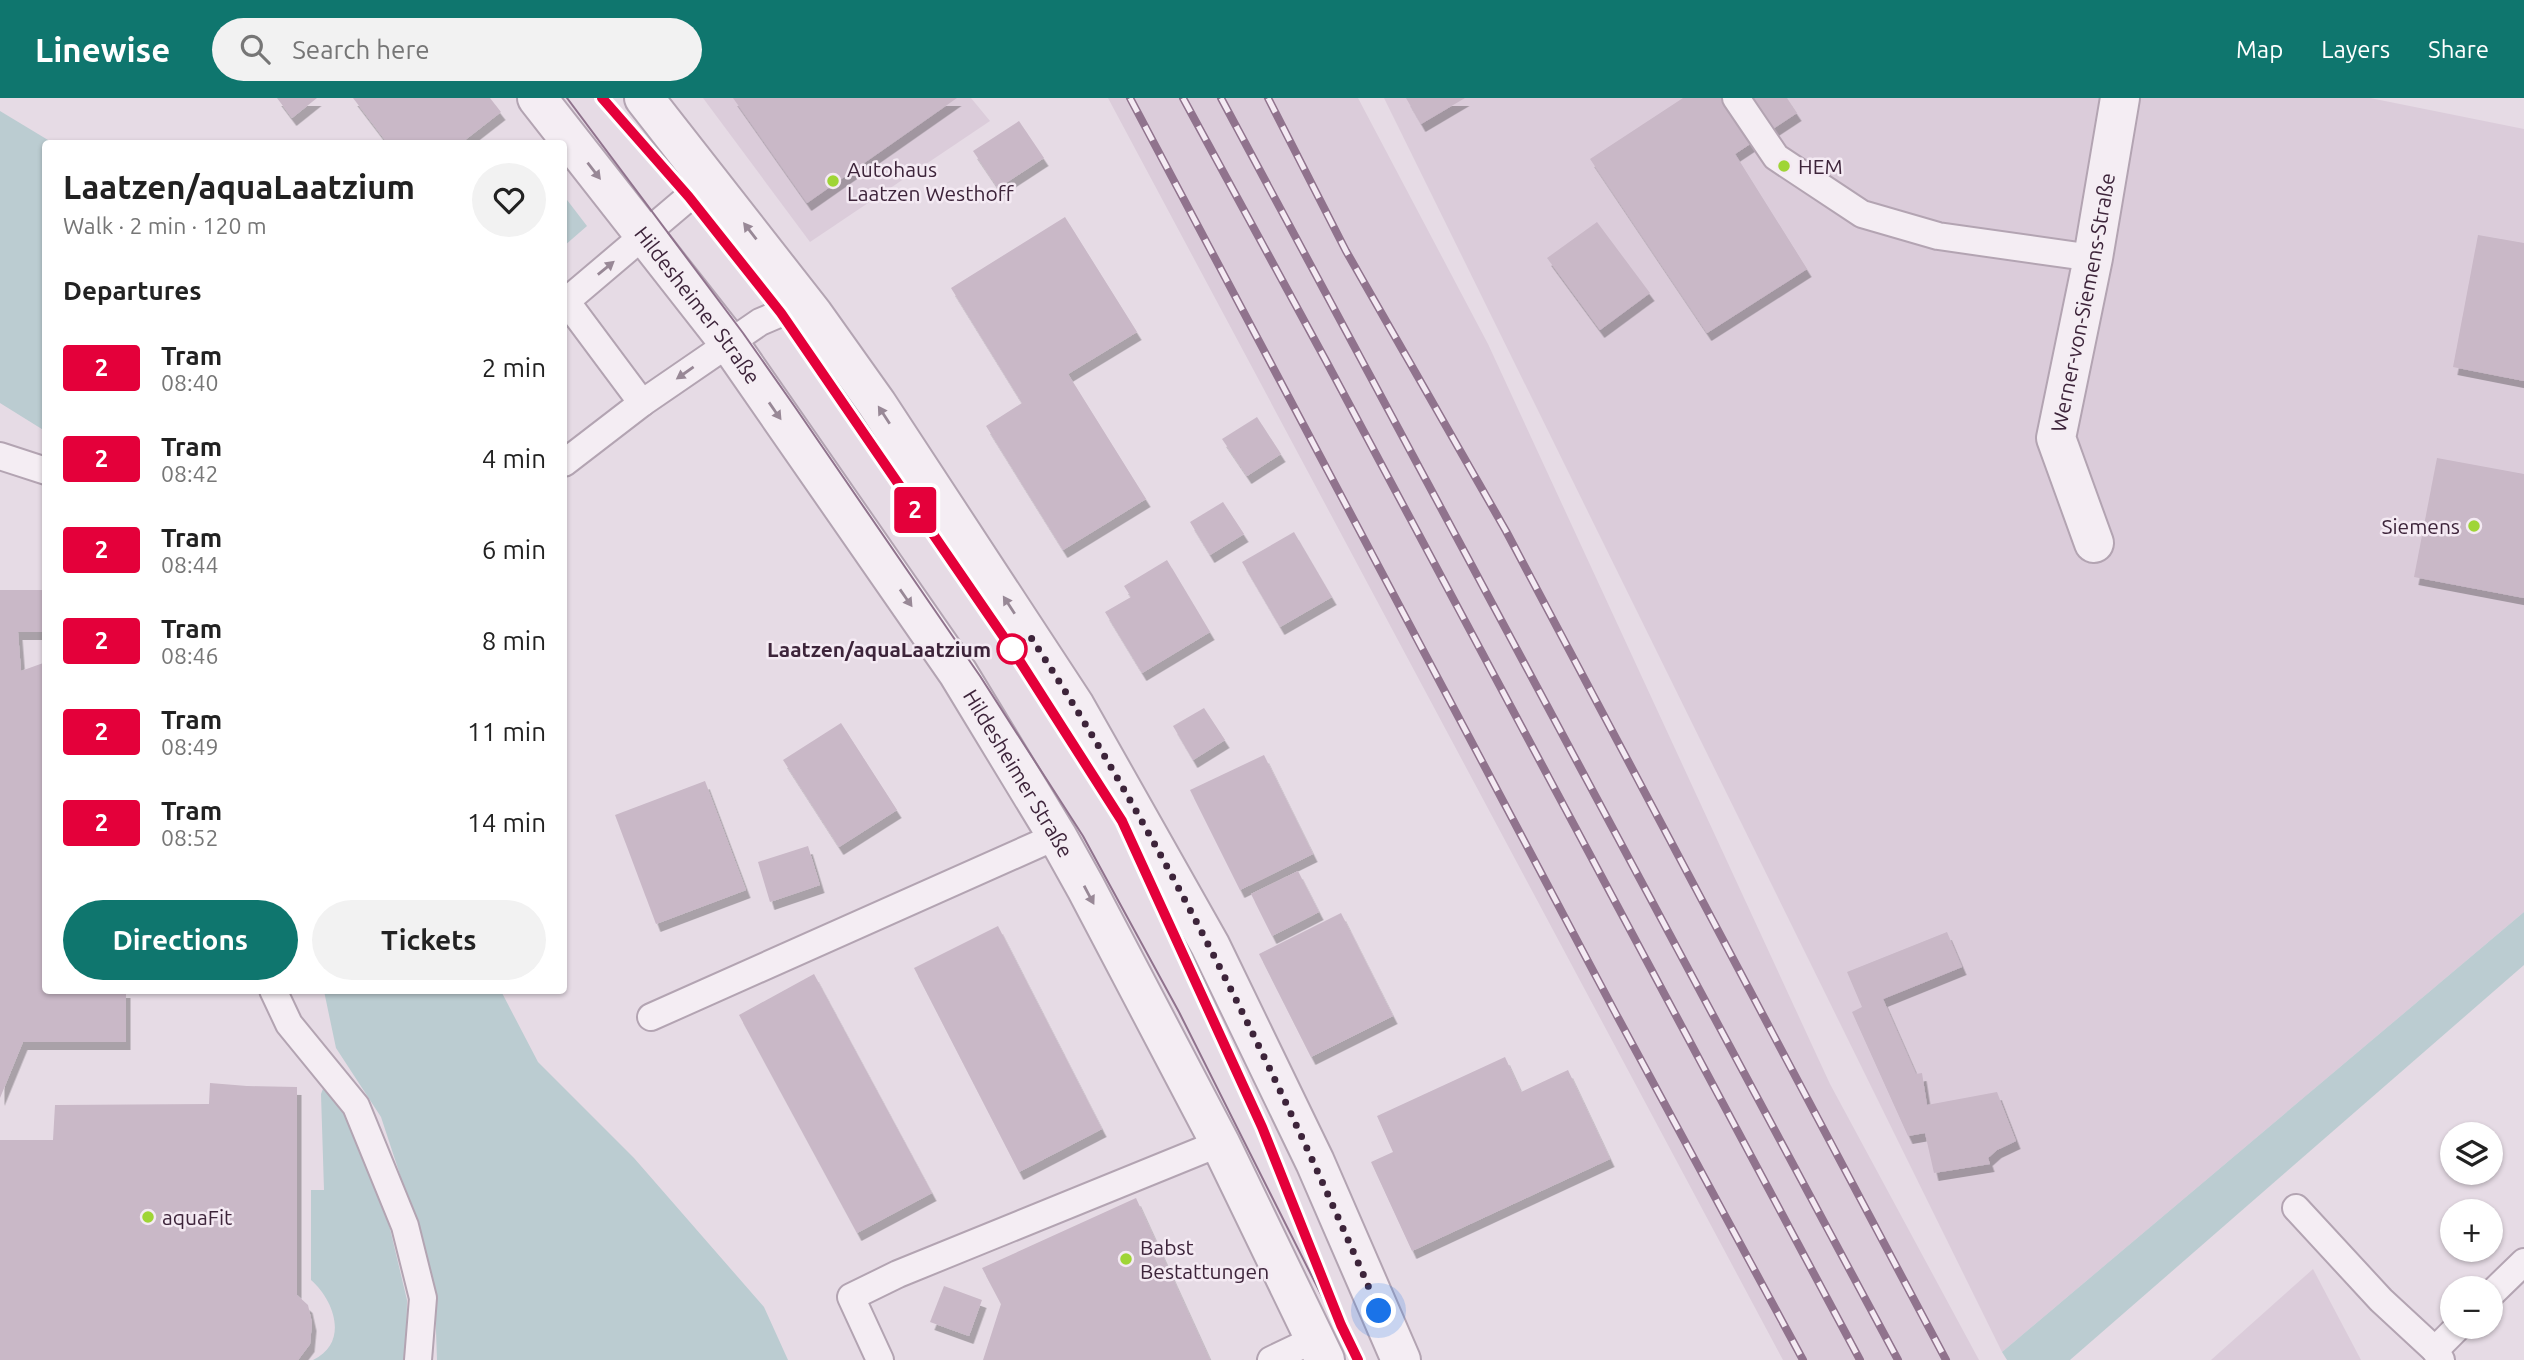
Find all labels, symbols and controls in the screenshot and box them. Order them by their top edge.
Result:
search box [212,18,702,81]
icon: search [236,30,274,68]
text: Linewise [35,31,170,68]
text: Search here [292,35,430,64]
text: Map [2236,36,2283,63]
text: Layers [2321,36,2390,63]
text: Share [2428,36,2489,63]
place label: HEM [1798,154,1843,178]
place label: Autohaus Laatzen Westhoff [847,157,1015,205]
marker: HEM [1776,158,1792,174]
one-way arrow [587,161,602,179]
button: heart [472,163,546,237]
text: Laatzen/aquaLaatzium [63,168,415,205]
street label: Werner-von-Siemens-Straße [2046,171,2119,434]
marker: Autohaus Laatzen Westhoff [825,173,841,189]
text: Walk · 2 min · 120 m [63,213,267,238]
street label: Hildesheimer Straße [630,221,765,388]
one-way arrow [742,222,757,240]
one-way arrow [597,261,614,276]
text: Departures [63,276,201,305]
text: Tram [161,341,222,370]
text: 2 min [482,353,546,382]
text: 2 [95,354,108,381]
one-way arrow [676,366,695,379]
text: 08:40 [161,370,219,395]
one-way arrow [768,402,782,420]
one-way arrow [877,405,890,425]
text: Tram [161,432,222,461]
text: 4 min [482,444,546,473]
text: 2 [95,445,108,472]
text: 08:42 [161,461,219,486]
line badge: 2 [892,487,938,533]
text: 2 [908,496,922,523]
place label: Siemens [2381,514,2460,538]
marker: Siemens [2466,518,2482,534]
text: Tram [161,523,222,552]
text: 6 min [482,535,546,564]
text: 2 [95,536,108,563]
text: 08:44 [161,552,219,577]
one-way arrow [899,588,912,607]
one-way arrow [1002,595,1015,615]
text: Tram [161,614,222,643]
text: 8 min [482,626,546,655]
text: 2 [95,627,108,654]
marker: Laatzen/aquaLaatzium [997,634,1027,664]
place label: Laatzen/aquaLaatzium [767,637,991,661]
text: 08:46 [161,643,219,668]
street label: Hildesheimer Straße [959,685,1078,861]
text: Tram [161,705,222,734]
text: 11 min [467,717,546,746]
text: 2 [95,718,108,745]
text: 08:49 [161,734,219,759]
text: Tram [161,796,222,825]
text: 14 min [467,808,546,837]
text: 2 [95,809,108,836]
text: 08:52 [161,825,219,850]
one-way arrow [1084,885,1095,905]
button: Directions [63,900,298,980]
button: Tickets [312,900,546,980]
map controls [2440,1122,2503,1339]
button: layers [2440,1122,2503,1185]
button: + [2440,1199,2503,1262]
place label: aquaFit [162,1205,232,1229]
marker: aquaFit [140,1209,156,1225]
place label: Babst Bestattungen [1140,1235,1269,1283]
marker: Babst Bestattungen [1118,1251,1134,1267]
button: − [2440,1276,2503,1339]
your location [1361,1293,1396,1328]

